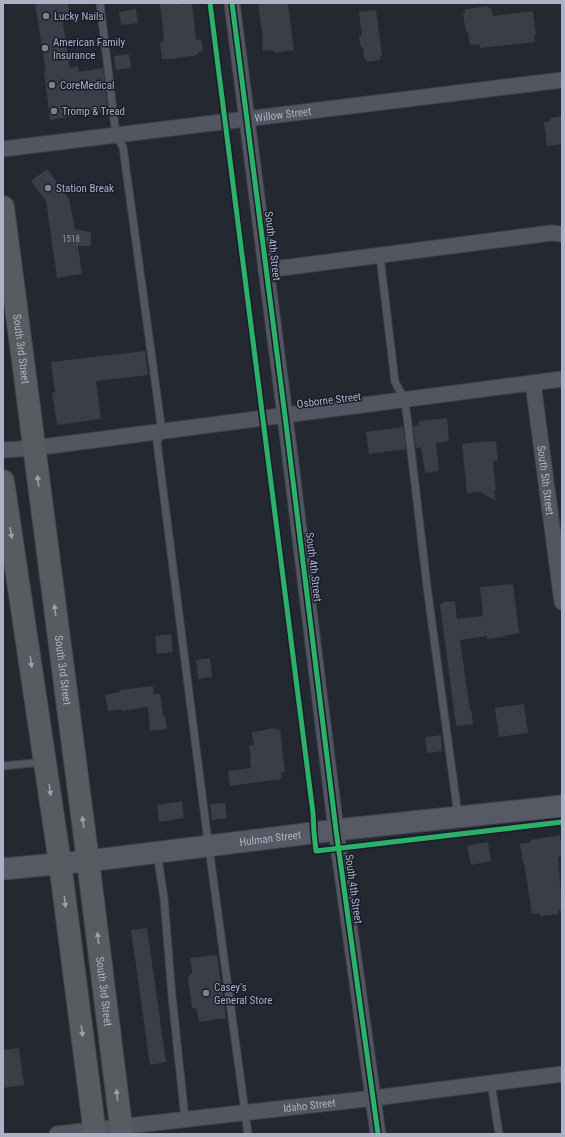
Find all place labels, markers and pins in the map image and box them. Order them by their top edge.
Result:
place label: Lucky Nails [54,10,104,23]
marker: Lucky Nails [41,11,51,21]
place label: American Family Insurance [53,36,126,62]
marker: American Family Insurance [40,43,50,53]
place label: CoreMedical [60,79,114,92]
marker: CoreMedical [47,80,57,90]
place label: Tromp & Tread [62,105,125,118]
marker: Tromp & Tread [49,106,59,116]
place label: Station Break [56,182,114,195]
marker: Station Break [43,183,53,193]
place label: Casey's General Store [214,981,272,1007]
marker: Casey's General Store [201,988,211,998]

